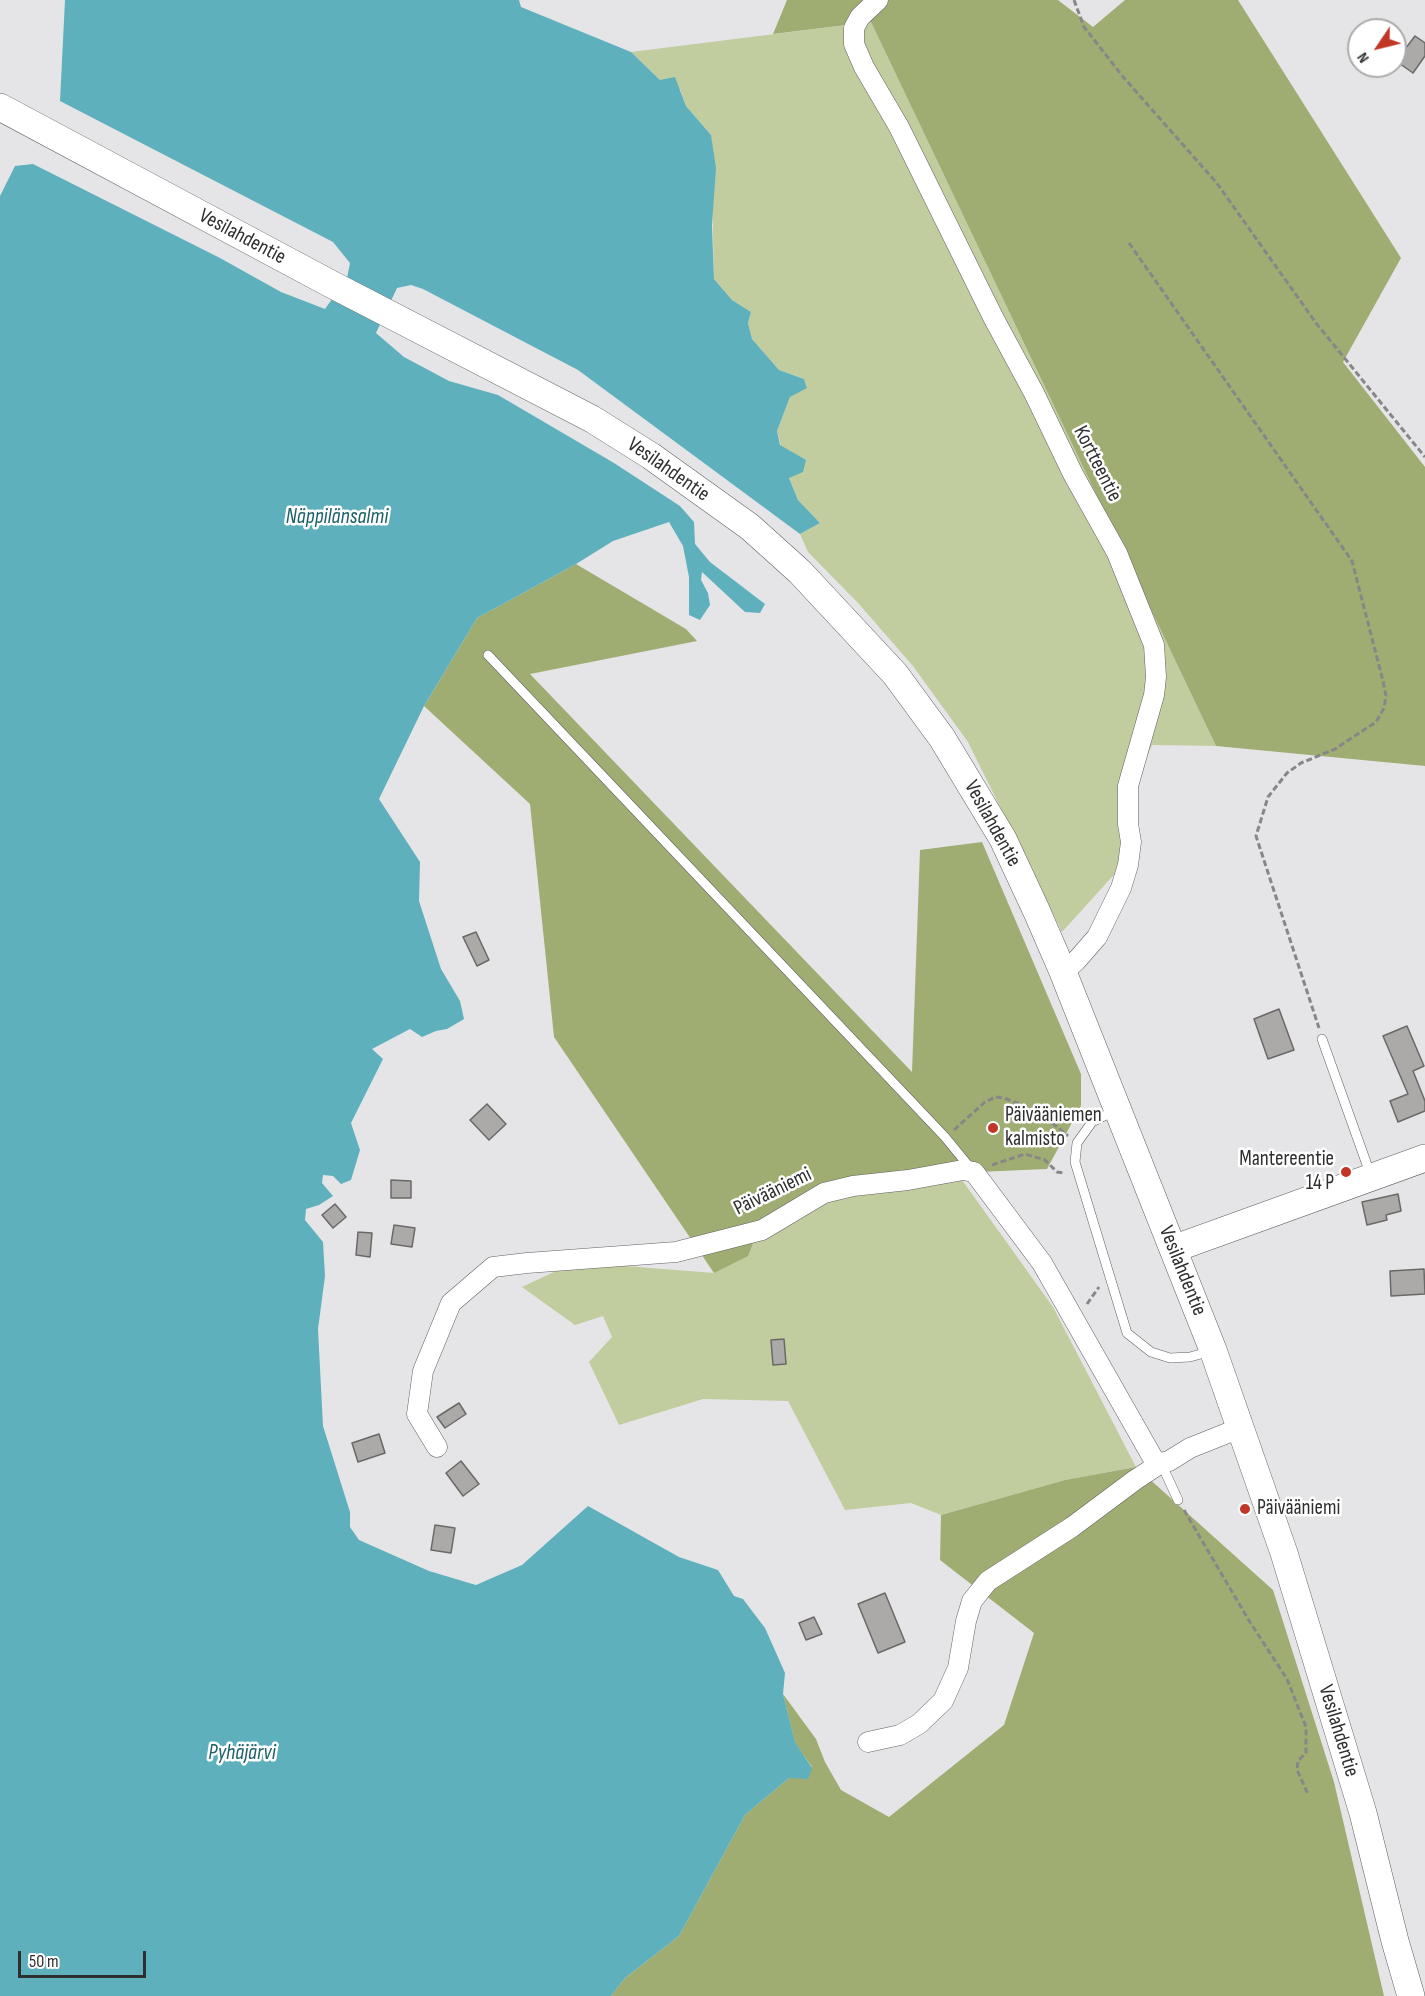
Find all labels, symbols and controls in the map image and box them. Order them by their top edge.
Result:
north arrow [1347,18,1407,78]
text: N [1353,49,1374,66]
street label: Vesilahdentie [194,204,290,270]
street label: Kortteentie [1067,422,1127,506]
street label: Vesilahdentie [622,433,714,507]
water label: Näppilänsalmi [286,504,388,530]
street label: Vesilahdentie [958,776,1026,872]
place label: Päivääniemen kalmisto [1005,1103,1102,1153]
marker: Päivääniemen kalmisto [986,1121,1000,1135]
place label: Mantereentie 14 P [1239,1147,1334,1197]
street label: Päivääniemi [730,1162,816,1222]
marker: Mantereentie 14 P [1339,1165,1353,1179]
street label: Vesilahdentie [1153,1222,1211,1320]
place label: Päivääniemi [1257,1496,1340,1522]
marker: Päivääniemi [1238,1502,1252,1516]
street label: Vesilahdentie [1312,1682,1364,1780]
water label: Pyhäjärvi [208,1740,276,1766]
scale bar [21,1939,148,1977]
text: 50 m [29,1951,59,1972]

